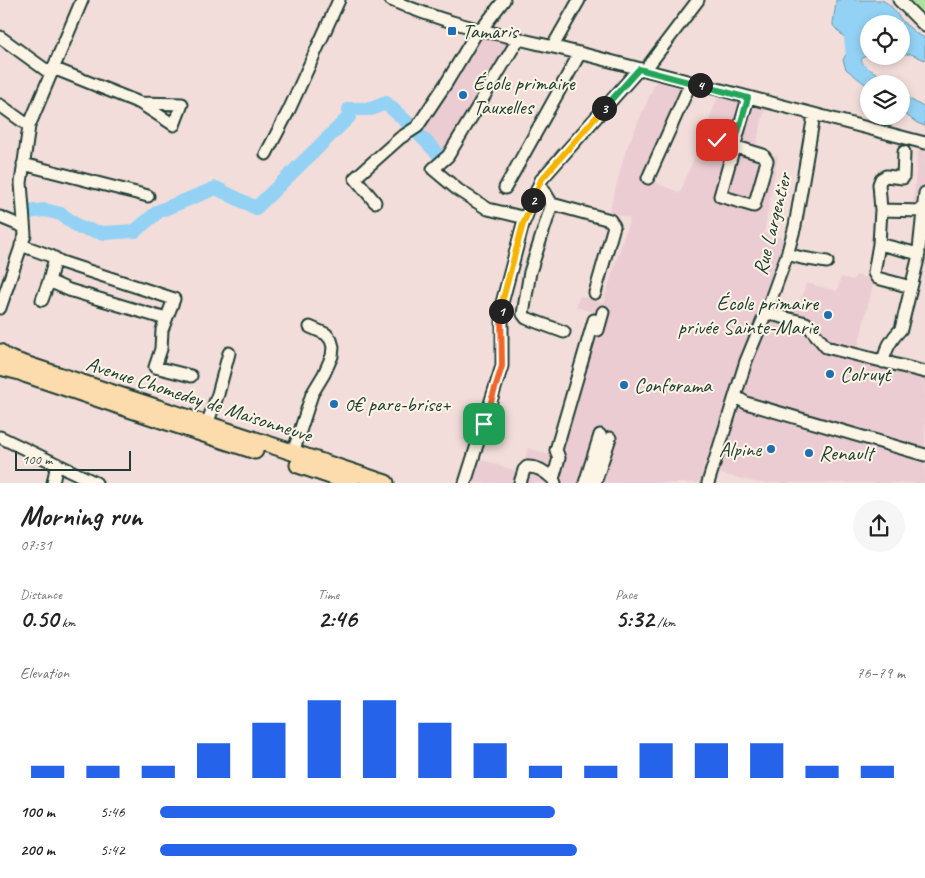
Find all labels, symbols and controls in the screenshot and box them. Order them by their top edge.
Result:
map controls [860,15,910,125]
button: locate [860,15,910,65]
place label: Tamaris [462,18,520,44]
marker: Tamaris [446,25,458,37]
place label: École primaire Tauxelles [473,70,576,120]
pin: 4 [688,72,712,98]
button: layers [860,75,910,125]
text: 4 [697,77,704,94]
marker: École primaire Tauxelles [457,89,469,101]
pin: 3 [592,96,616,120]
text: 3 [601,100,608,117]
pin [696,119,738,161]
icon: check [703,126,731,154]
street label: Rue Largentier [747,169,798,278]
pin: 2 [520,188,546,212]
text: 2 [530,192,537,209]
place label: École primaire privée Sainte-Marie [678,290,819,340]
pin: 1 [488,298,514,324]
text: 1 [498,303,505,320]
marker: École primaire privée Sainte-Marie [822,309,834,321]
street label: Avenue Chomedey de Maisonneuve [83,350,317,448]
place label: Colruyt [840,361,892,387]
marker: Colruyt [824,368,836,380]
place label: Conforama [634,372,713,398]
marker: Conforama [618,379,630,391]
place label: 0€ pare-brise+ [344,391,452,417]
marker: 0€ pare-brise+ [328,398,340,410]
pin [463,403,505,445]
icon: arrive [470,410,498,438]
place label: Alpine [719,436,762,462]
place label: Renault [819,440,876,466]
marker: Alpine [765,443,777,455]
marker: Renault [803,447,815,459]
scale bar [15,448,131,471]
text: 100 m [22,451,52,468]
text: Morning run [20,498,142,533]
button: share [853,500,905,552]
text: 07:31 [20,535,52,555]
text: Distance [20,586,62,603]
text: Time [318,586,339,603]
text: Pace [615,586,637,603]
text: 0.50 [20,603,58,635]
text: 2:46 [318,603,357,635]
text: 5:32 [615,603,654,635]
text: km [58,614,75,631]
text: /km [654,614,675,631]
text: Elevation [20,663,69,683]
text: 76–79 m [856,663,905,683]
text: 100 m [20,802,55,822]
text: 5:46 [100,802,125,822]
text: 200 m [20,840,55,860]
text: 5:42 [100,840,125,860]

